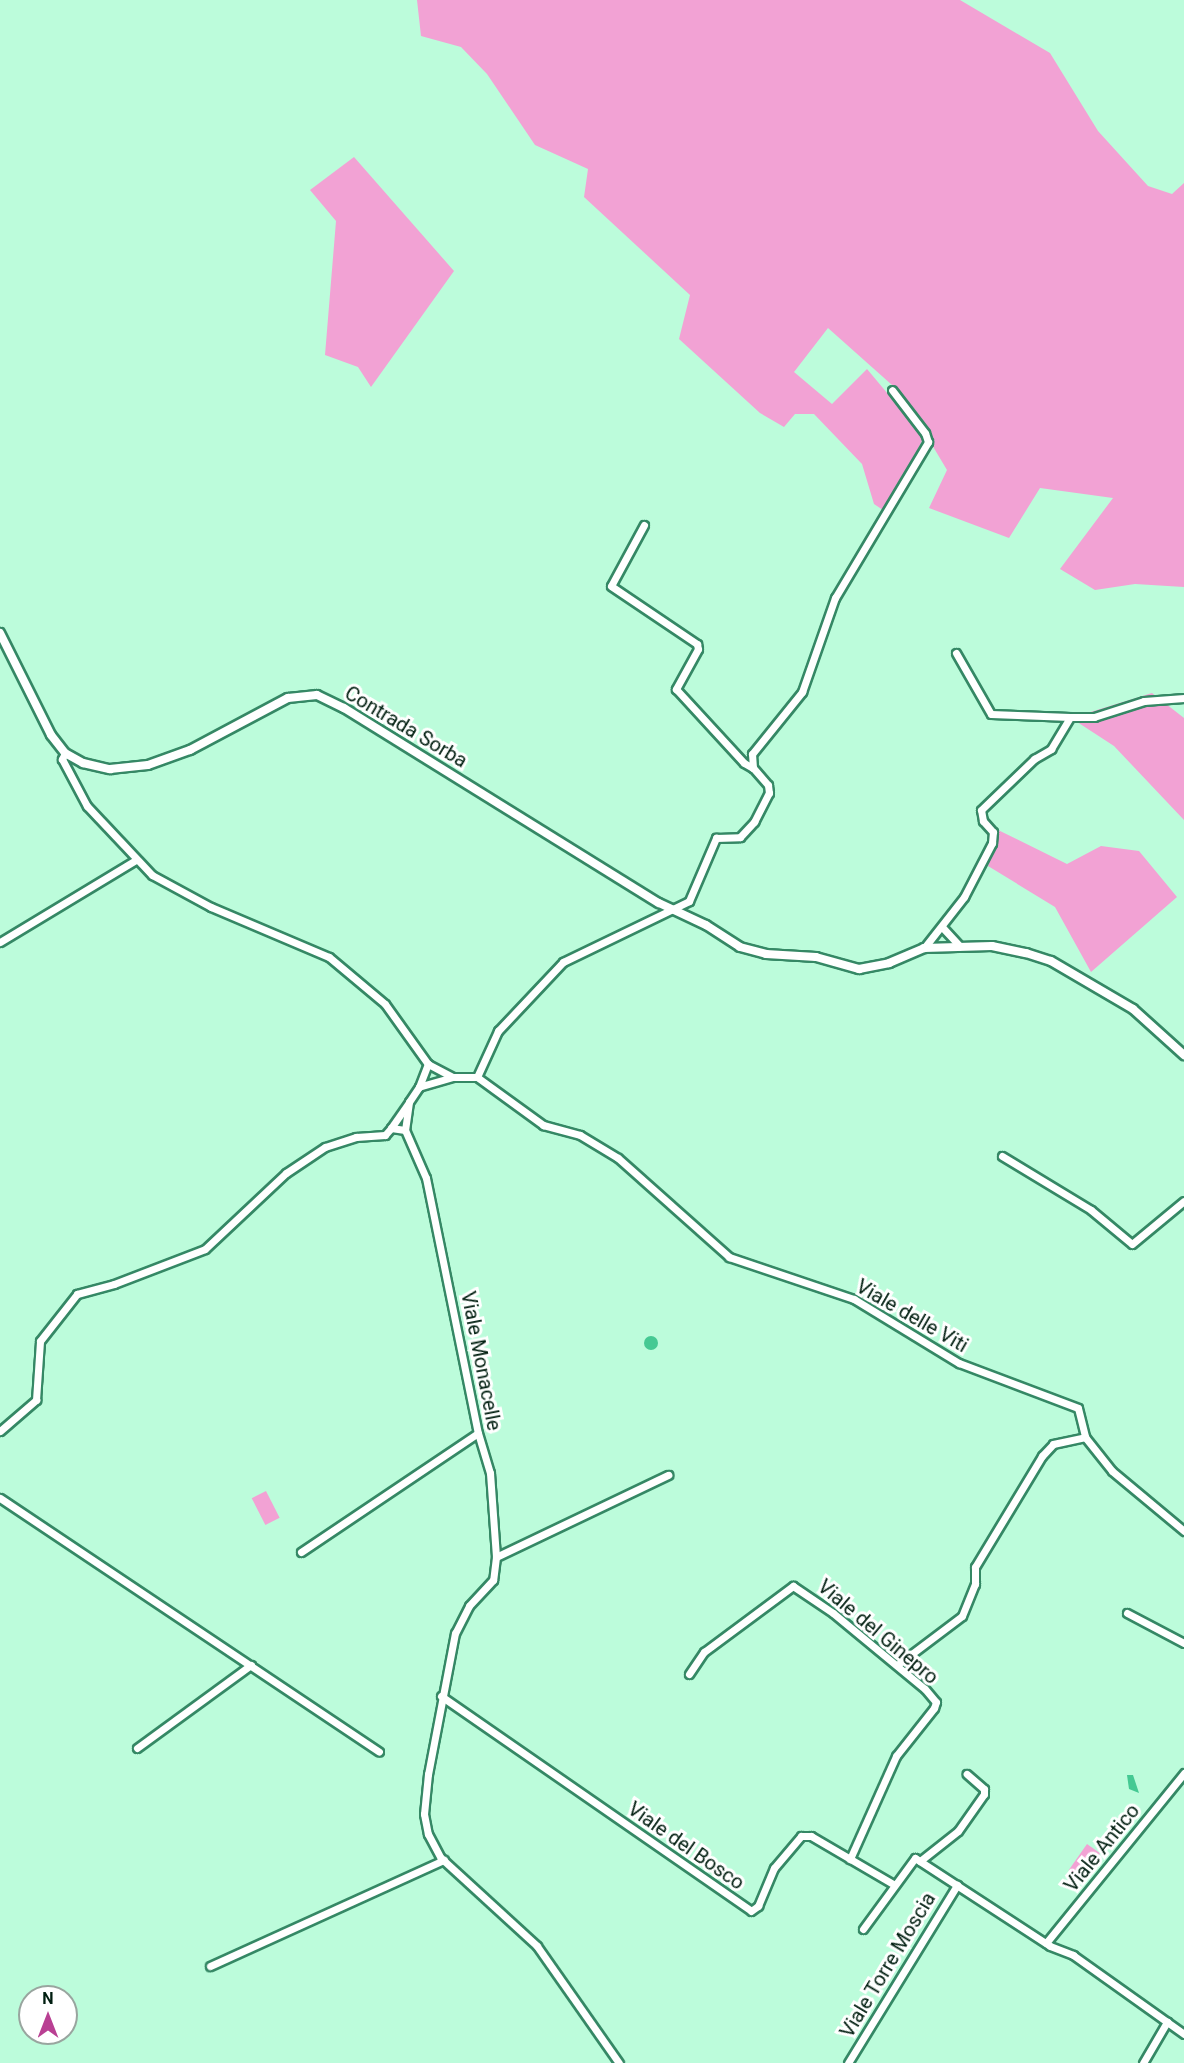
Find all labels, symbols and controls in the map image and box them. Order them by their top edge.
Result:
street label: Contrada Sorba [340,681,472,773]
street label: Viale delle Viti [852,1274,972,1358]
street label: Viale Monacelle [456,1289,506,1433]
street label: Viale del Ginepro [813,1575,943,1689]
street label: Viale del Bosco [623,1797,749,1895]
street label: Viale Antico [1059,1799,1145,1897]
street label: Viale Torre Moscia [835,1888,941,2042]
north arrow [18,1985,78,2045]
text: N [42,1989,54,2008]

